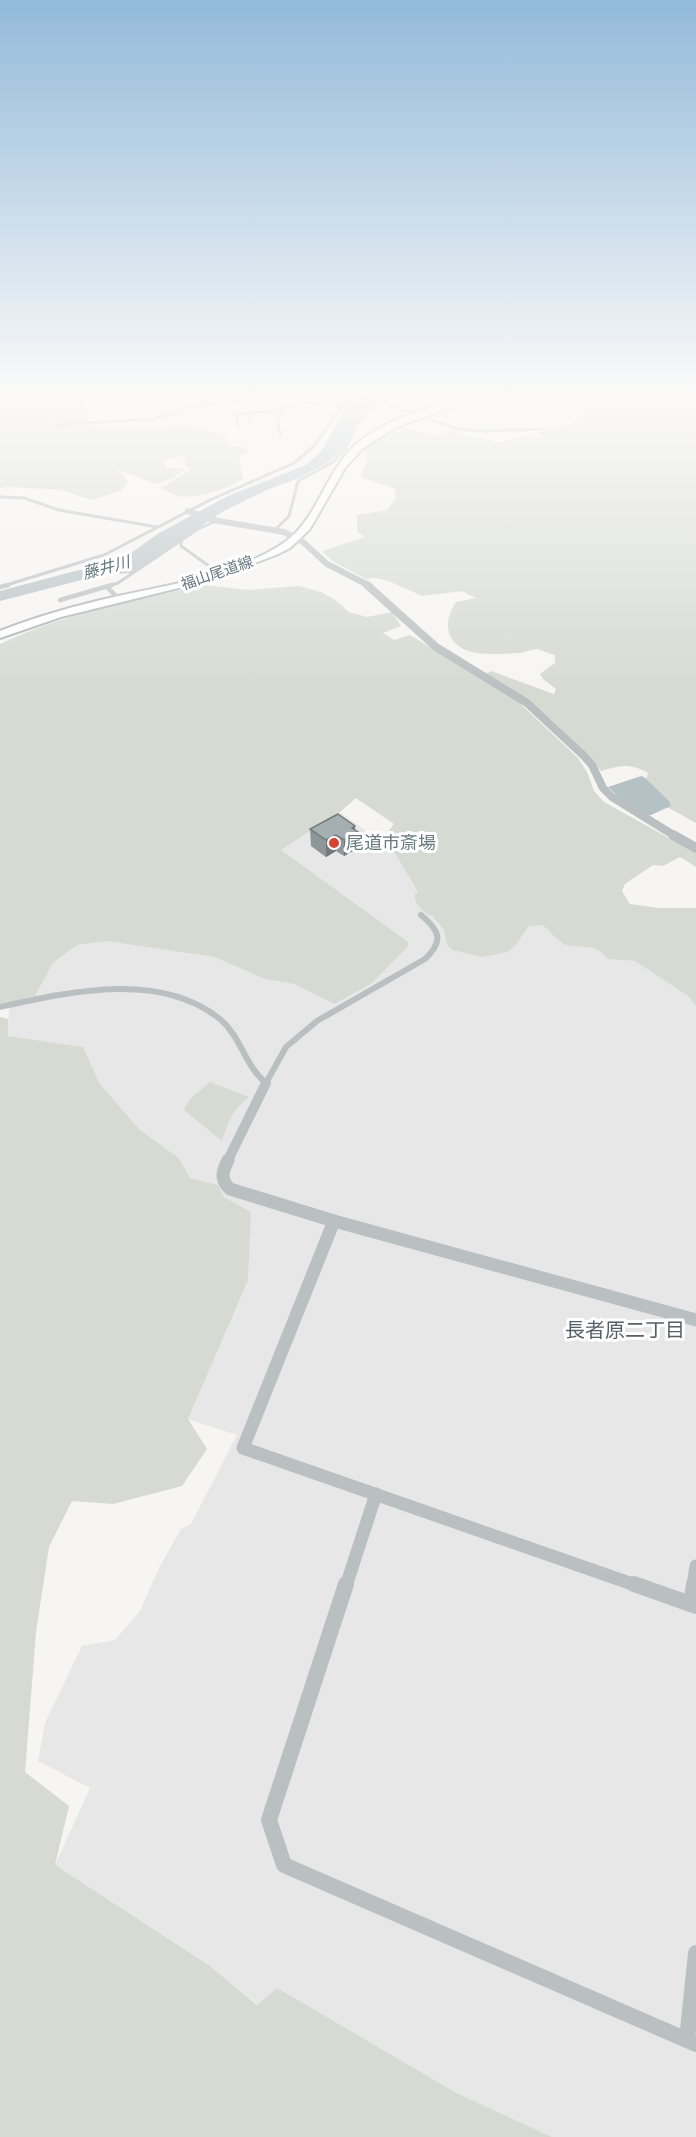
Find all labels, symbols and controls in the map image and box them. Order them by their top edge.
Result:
water label: 藤井川 [80,551,134,584]
street label: 福山尾道線 [178,551,256,595]
place label: 尾道市斎場 [346,831,436,855]
marker: 尾道市斎場 [327,836,341,850]
district label: 長者原二丁目 [565,1317,685,1343]

